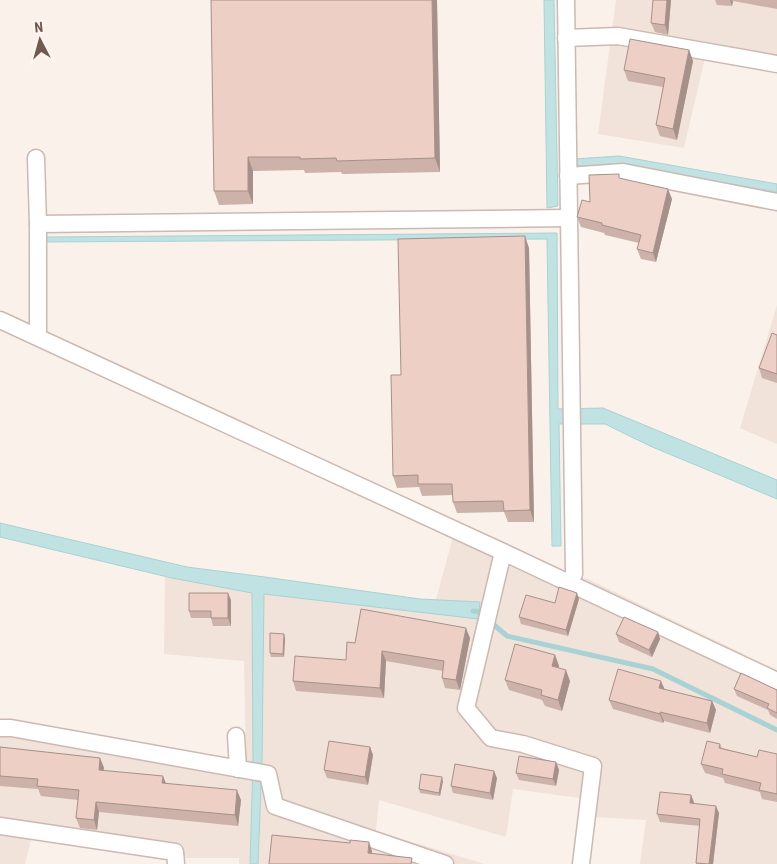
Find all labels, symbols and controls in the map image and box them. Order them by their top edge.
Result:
north arrow [15,15,65,65]
text: N [34,19,44,35]

